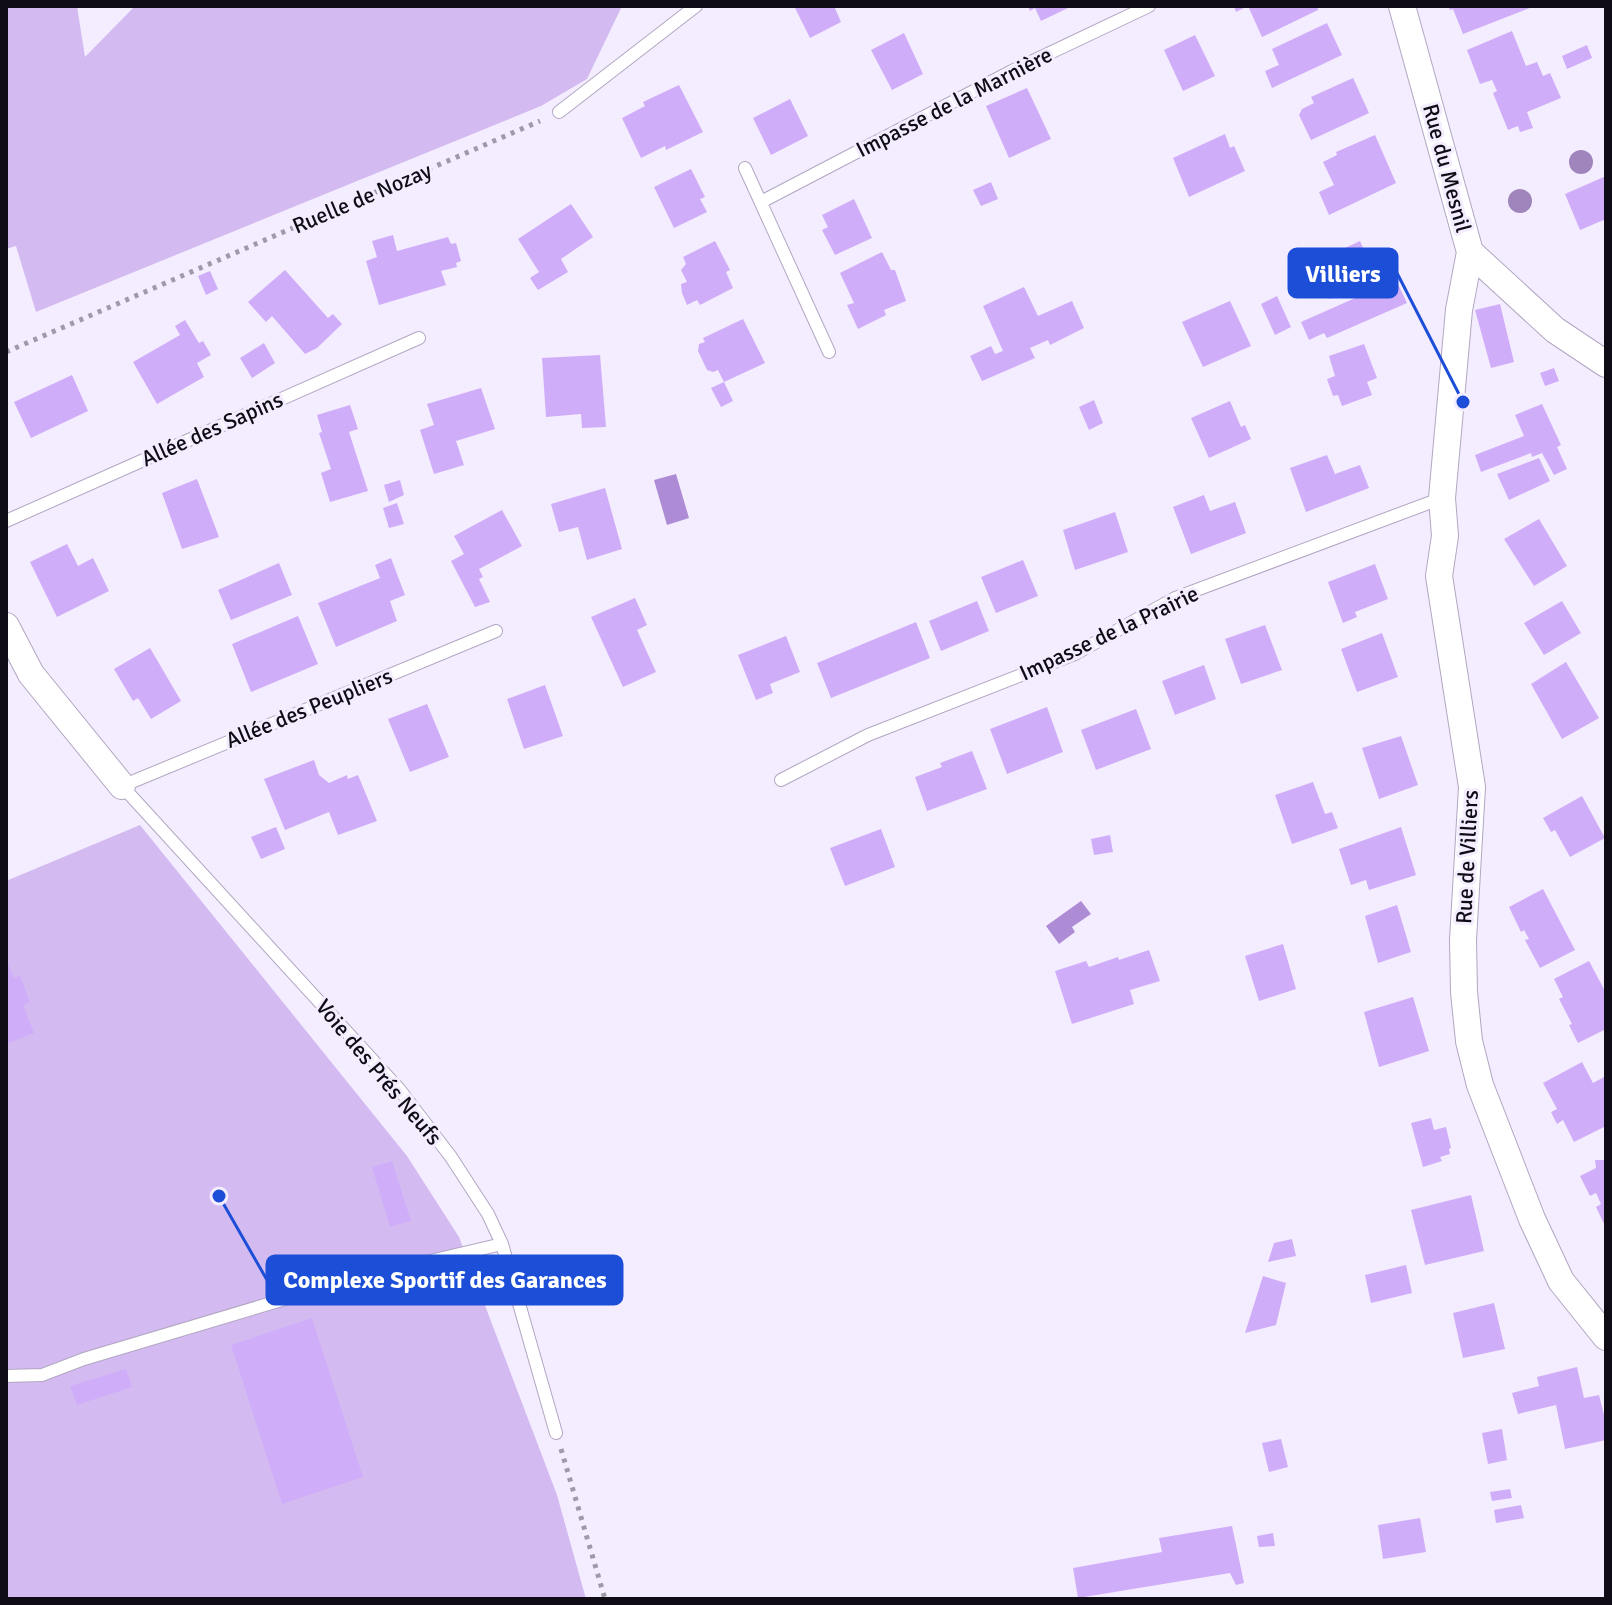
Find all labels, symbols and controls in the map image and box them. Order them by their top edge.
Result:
street label: Impasse de la Marnière [851,41,1057,163]
street label: Rue du Mesnil [1417,101,1477,235]
street label: Ruelle de Nozay [288,156,436,239]
callout: Villiers [1289,249,1397,297]
text: Villiers [1305,259,1381,289]
street label: Allée des Sapins [137,386,287,472]
street label: Impasse de la Prairie [1015,580,1203,686]
street label: Allée des Peupliers [222,662,396,754]
street label: Rue de Villiers [1450,789,1484,925]
street label: Voie des Prés Neufs [310,994,448,1150]
callout: Complexe Sportif des Garances [267,1256,622,1304]
text: Complexe Sportif des Garances [283,1265,607,1295]

